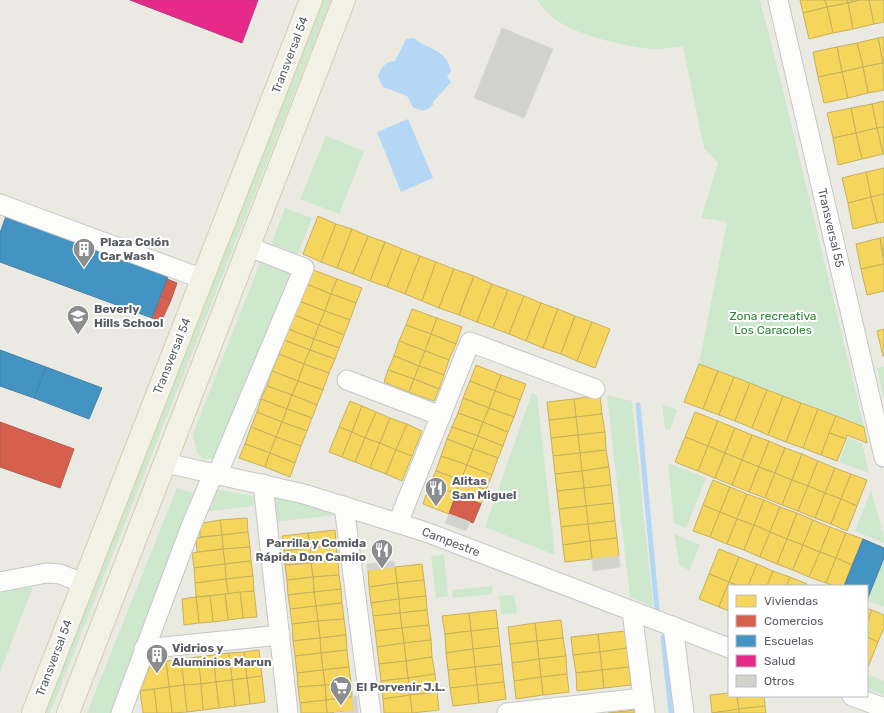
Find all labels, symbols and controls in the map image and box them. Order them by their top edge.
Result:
street label: Transversal 54 [269,14,311,95]
street label: Transversal 55 [815,187,847,269]
place label: Plaza Colón Car Wash [100,235,169,263]
building icon: Plaza Colón Car Wash [71,236,97,269]
place label: Beverly Hills School [94,302,163,330]
school or university icon: Beverly Hills School [65,303,91,336]
park label: Zona recreativa Los Caracoles [730,309,816,337]
street label: Transversal 54 [150,315,194,396]
place label: Alitas San Miguel [452,474,517,502]
restaurant icon: Alitas San Miguel [423,475,449,508]
street label: Campestre [420,525,482,560]
place label: Parrilla y Comida Rápida Don Camilo [256,536,366,564]
restaurant icon: Parrilla y Comida Rápida Don Camilo [369,537,395,570]
legend [728,585,868,697]
text: Viviendas [764,594,818,608]
text: Comercios [764,614,823,628]
street label: Transversal 54 [33,617,75,698]
text: Escuelas [764,634,814,648]
place label: Vidrios y Aluminios Marun [172,641,272,669]
building icon: Vidrios y Aluminios Marun [144,642,170,675]
text: Salud [764,654,795,668]
supermarket icon: El Porvenir J.L. [328,674,354,707]
text: Otros [764,674,794,688]
place label: El Porvenir J.L. [356,680,445,694]

